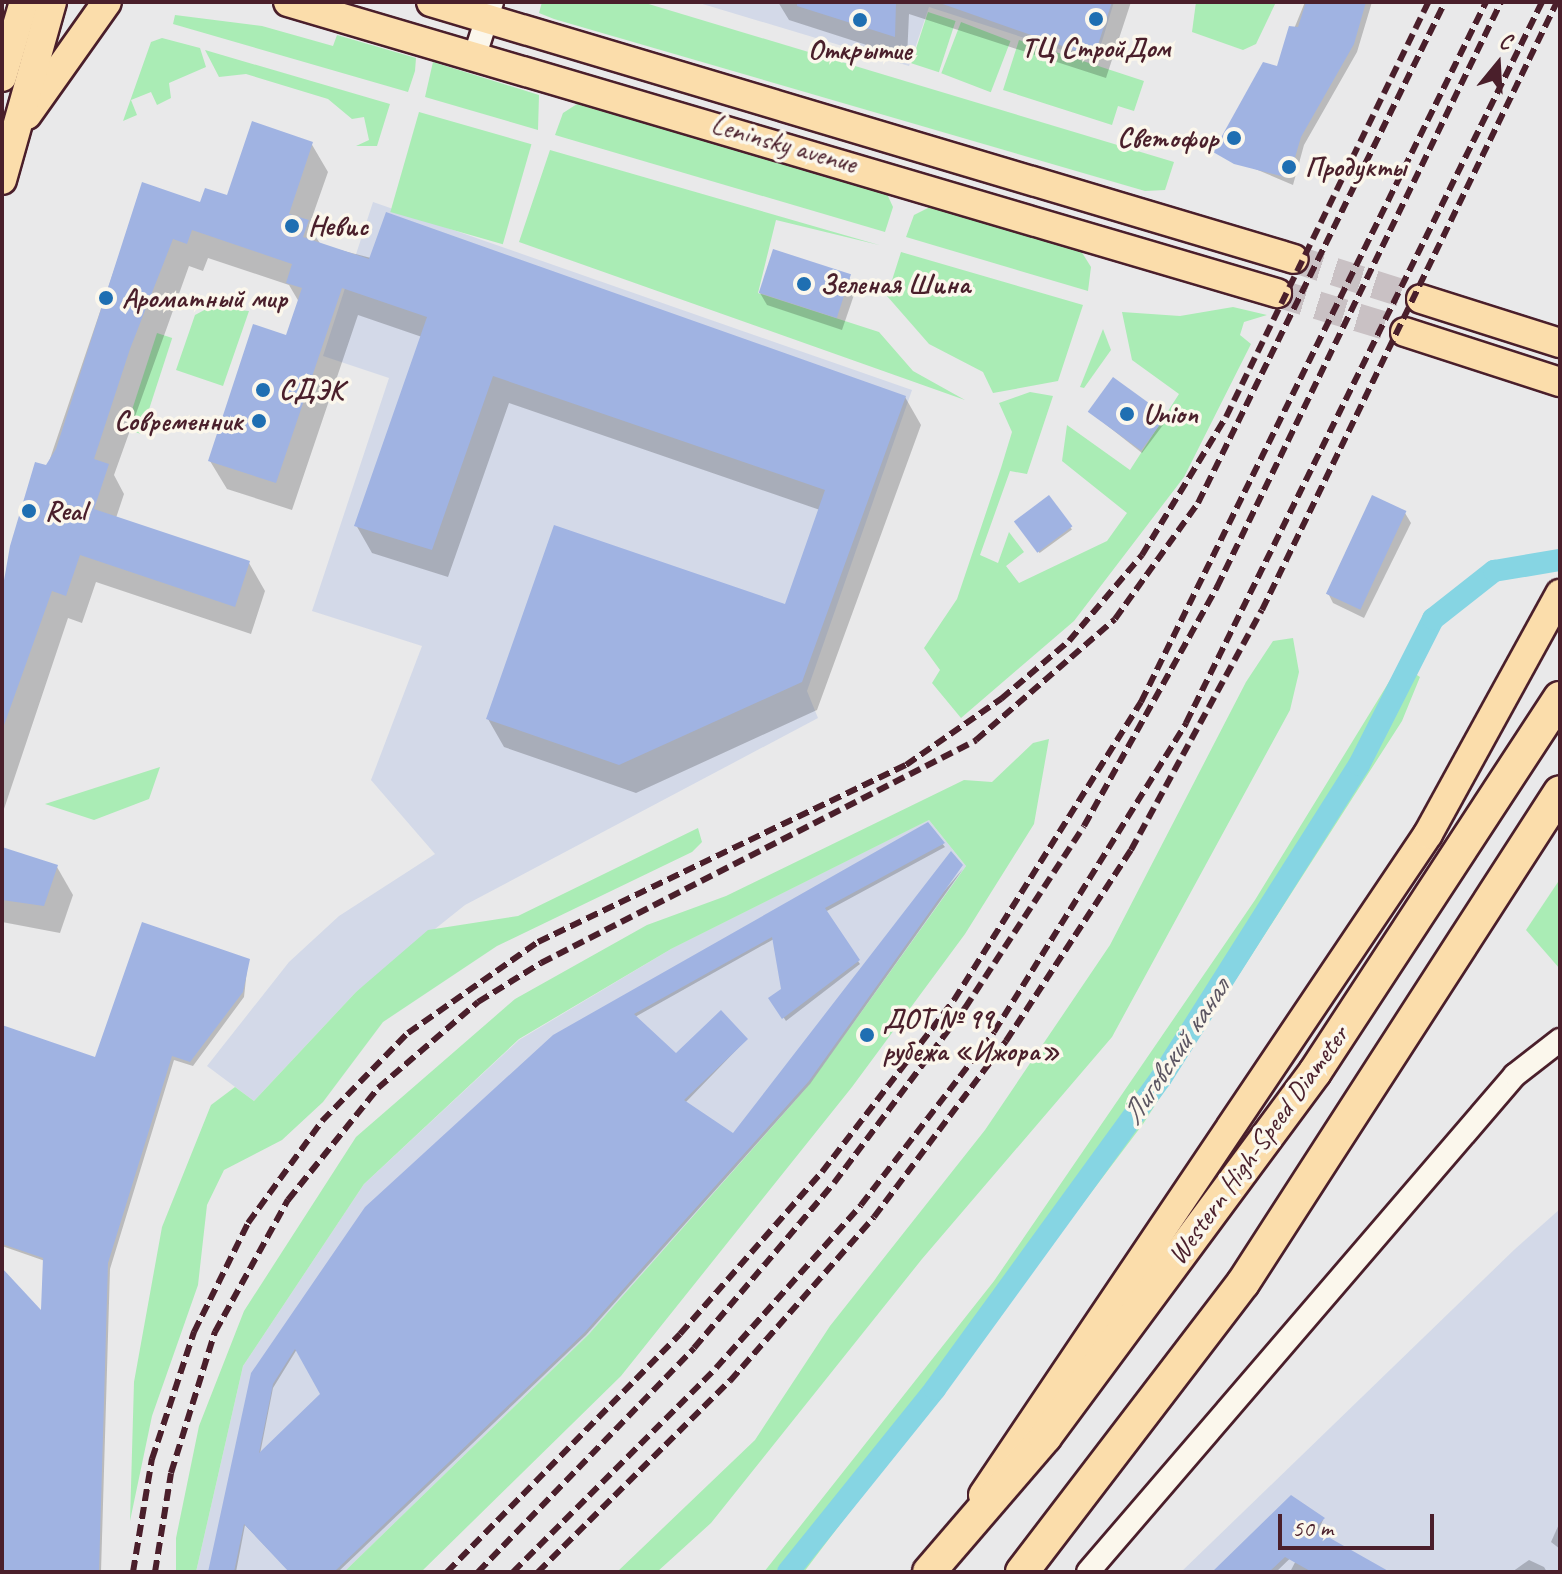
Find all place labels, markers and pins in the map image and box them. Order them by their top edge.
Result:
marker: ТЦ СтройДом [1087,10,1105,28]
marker: Открытие [851,11,869,29]
place label: ТЦ СтройДом [1022,31,1170,65]
place label: Открытие [808,33,912,67]
place label: Светофор [1117,121,1218,155]
marker: Светофор [1225,129,1243,147]
place label: Продукты [1305,150,1406,184]
marker: Продукты [1280,158,1298,176]
place label: Невис [308,209,368,243]
marker: Невис [283,217,301,235]
place label: Зеленая Шина [820,267,966,301]
marker: Зеленая Шина [795,275,813,293]
place label: Ароматный мир [122,281,287,315]
marker: Ароматный мир [97,289,115,307]
place label: СДЭК [279,373,343,407]
marker: СДЭК [254,381,272,399]
place label: Union [1143,397,1198,431]
place label: Современник [114,404,243,438]
marker: Union [1118,405,1136,423]
marker: Современник [250,412,268,430]
place label: Real [45,494,86,528]
marker: Real [20,502,38,520]
place label: ДОТ № 99 рубежа «Ижора» [883,1002,1059,1068]
marker: ДОТ № 99 рубежа «Ижора» [858,1026,876,1044]

